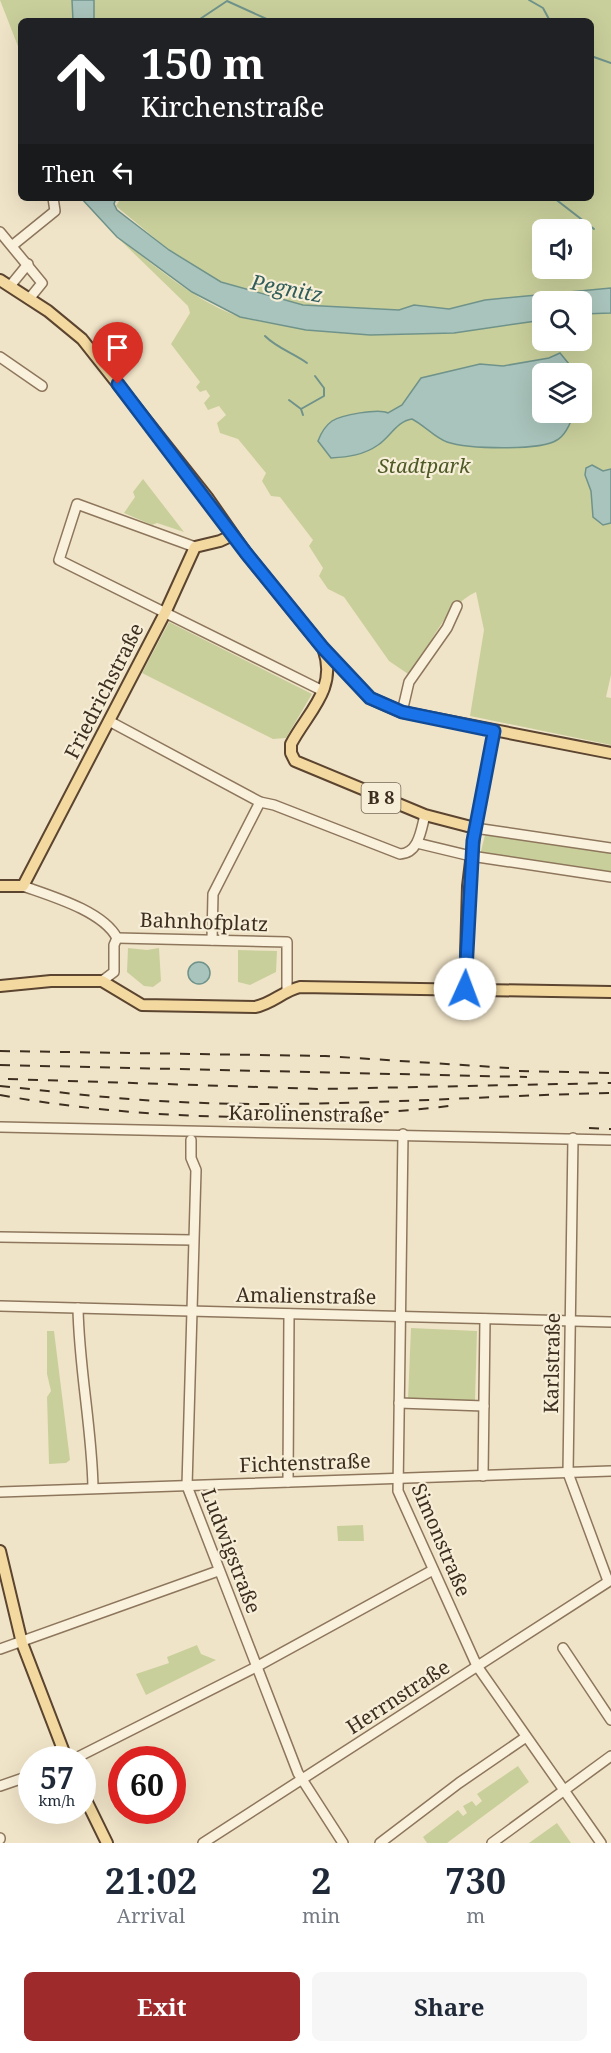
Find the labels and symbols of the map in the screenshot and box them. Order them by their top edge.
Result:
water label: Pegnitz [248,267,325,309]
pin [92,322,143,384]
park label: Stadtpark [378,452,471,479]
street label: Friedrichstraße [58,618,149,763]
road number: B 8 [362,783,400,813]
street label: Bahnhofplatz [139,906,269,937]
position arrow [433,957,497,1021]
street label: Karolinenstraße [228,1099,384,1128]
street label: Amalienstraße [236,1281,376,1310]
street label: Karlstraße [537,1312,566,1414]
street label: Fichtenstraße [239,1447,371,1478]
street label: Simonstraße [405,1479,477,1601]
street label: Ludwigstraße [195,1484,268,1617]
street label: Herrnstraße [341,1653,455,1740]
speed limit sign: 60 [108,1746,186,1824]

